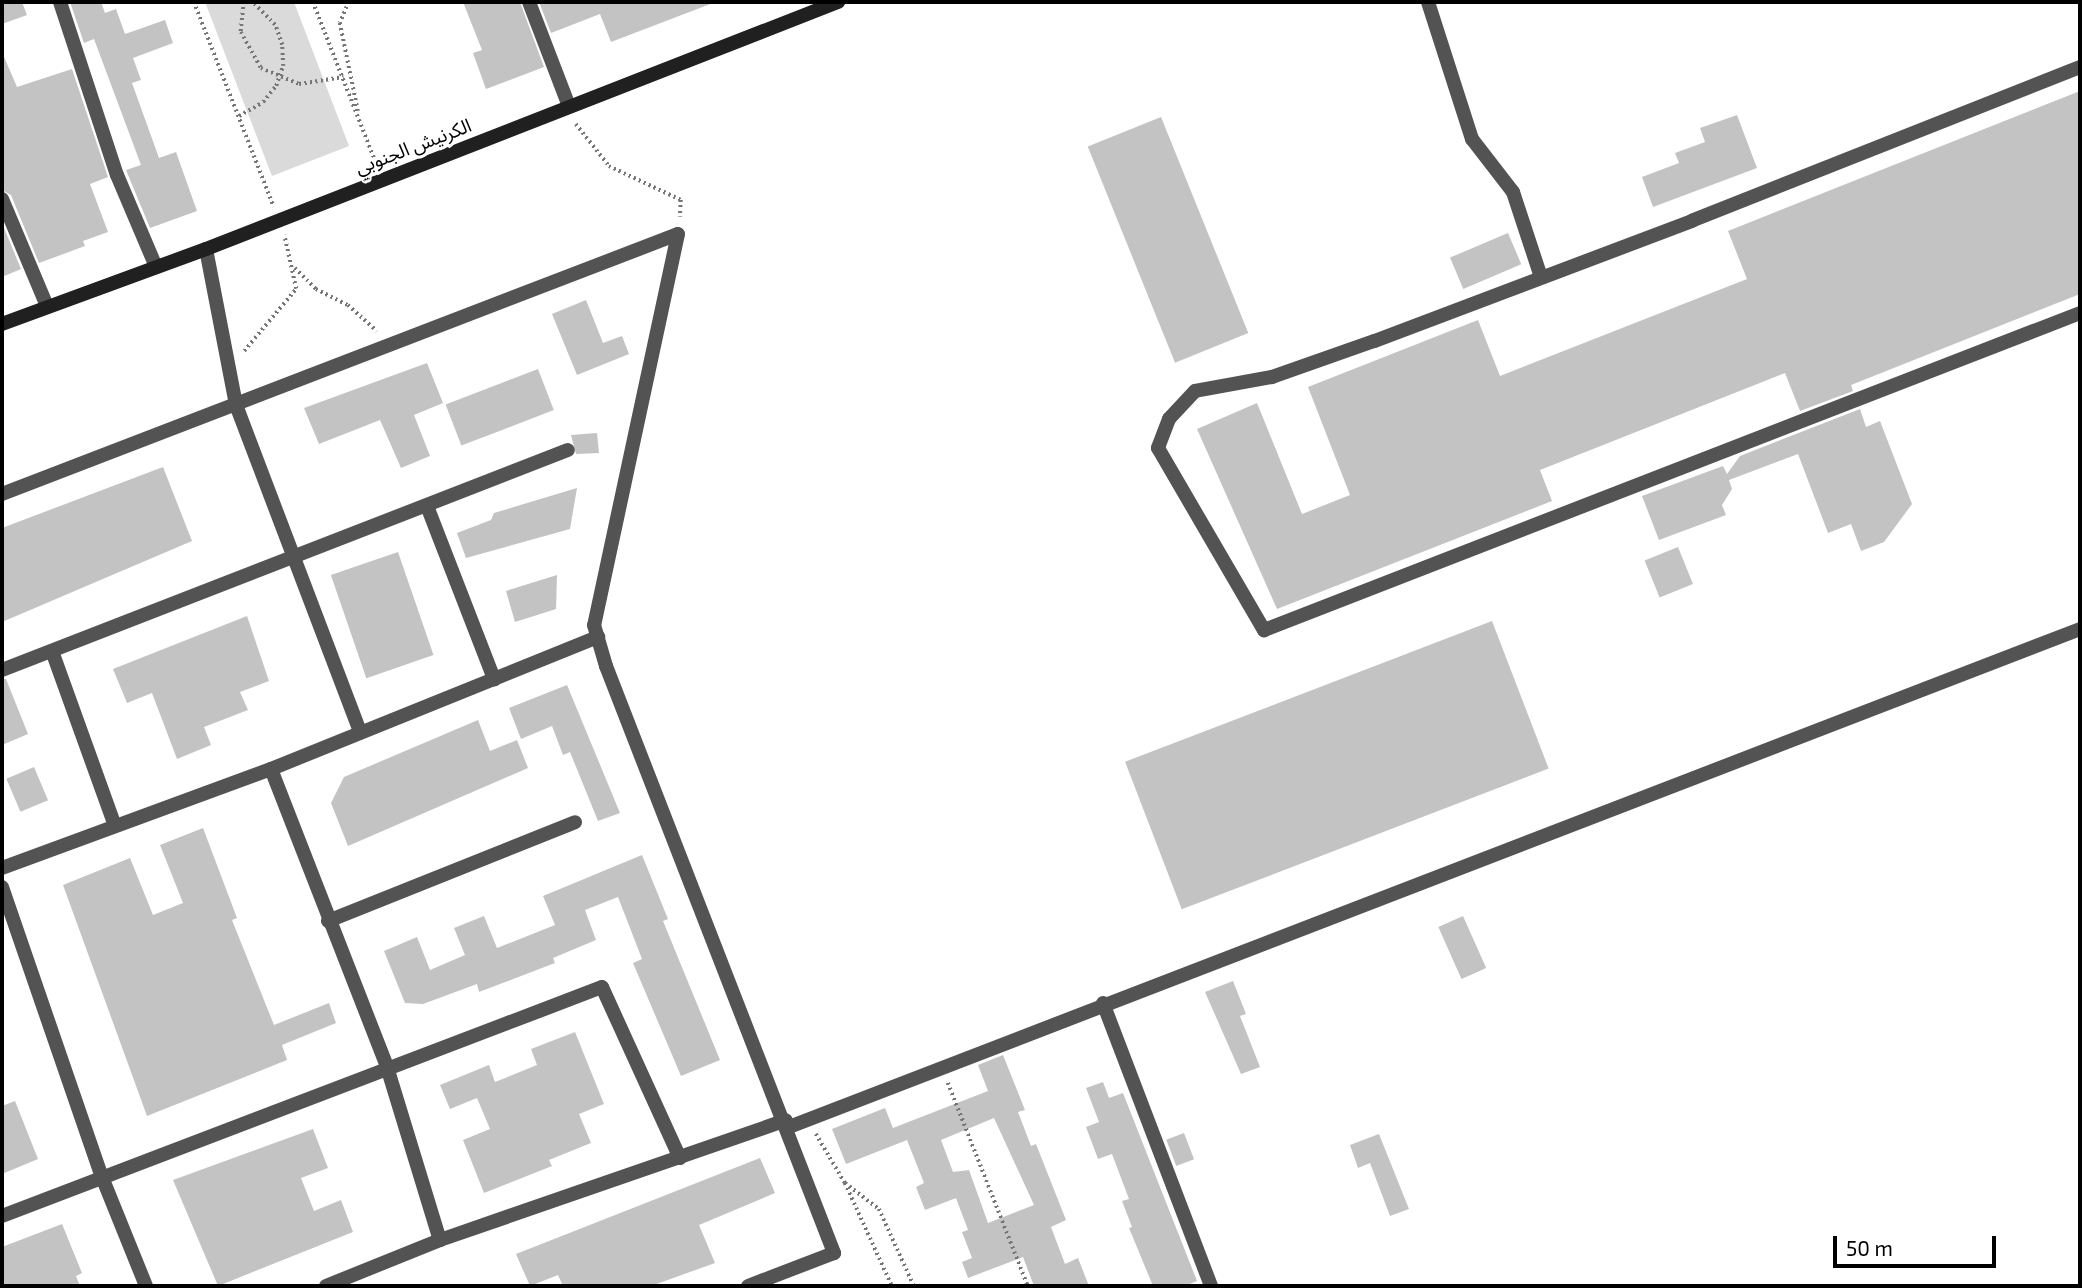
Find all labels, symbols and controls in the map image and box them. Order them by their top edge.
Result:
street label: الكرنيش الجنوبي [352,113,474,179]
scale bar [1837,1222,2000,1266]
text: 50 m [1846,1235,1893,1260]

